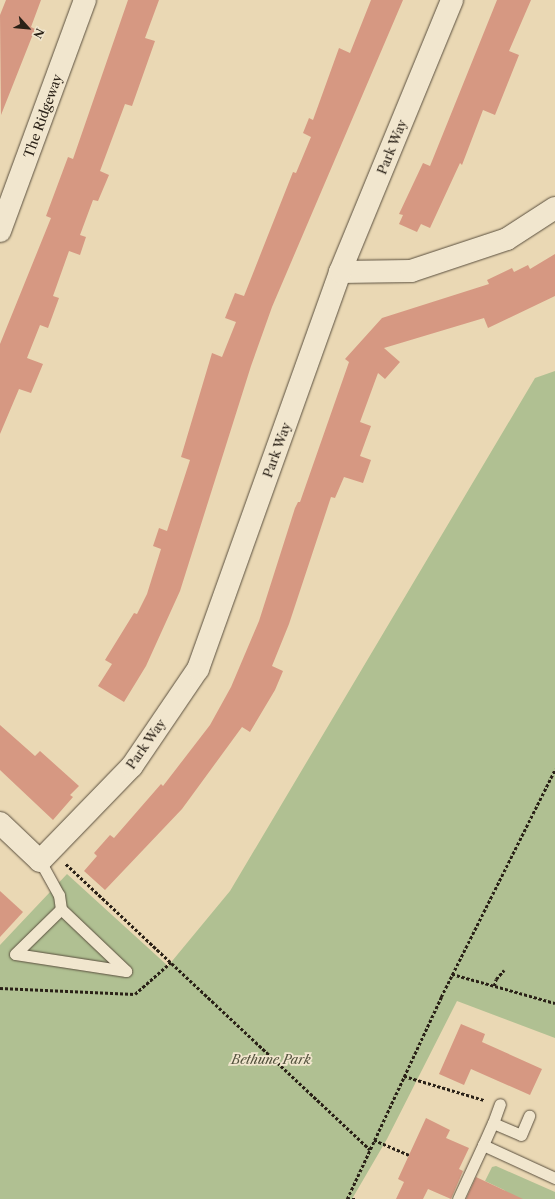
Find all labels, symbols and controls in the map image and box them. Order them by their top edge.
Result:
north arrow [8,8,48,48]
text: N [30,26,47,41]
street label: The Ridgeway [21,72,65,160]
street label: Park Way [374,117,410,177]
street label: Park Way [260,420,294,480]
street label: Park Way [123,716,169,772]
park label: Bethune Park [231,1051,311,1067]

